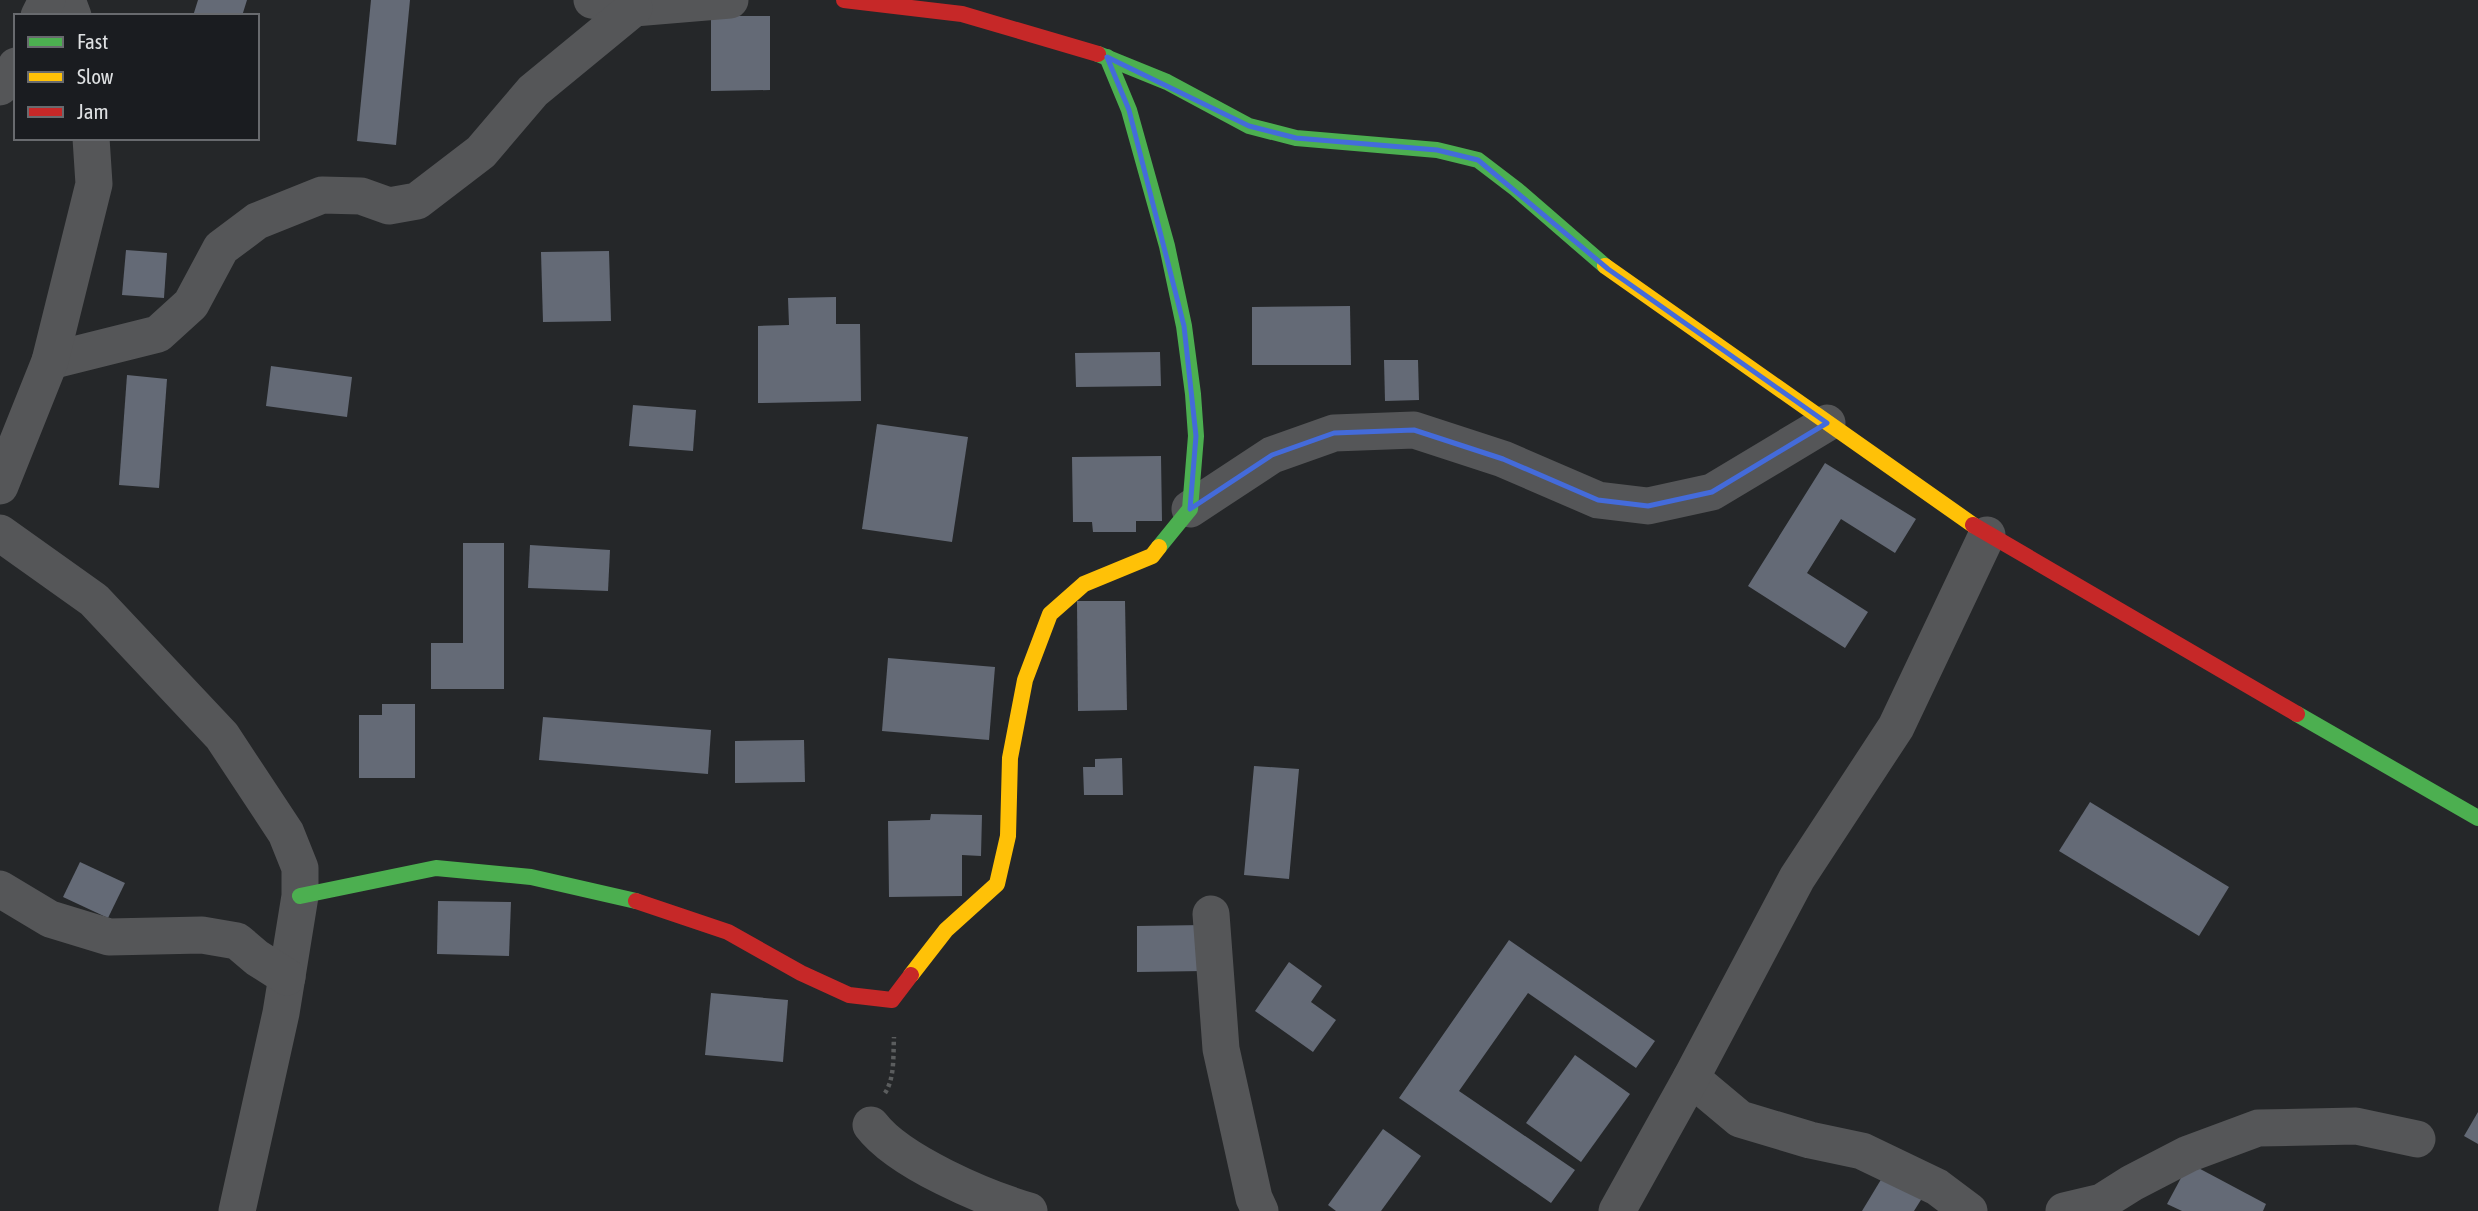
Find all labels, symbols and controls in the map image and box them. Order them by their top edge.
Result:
legend [14,14,259,140]
text: Fast [77,29,108,53]
text: Slow [77,64,114,88]
text: Jam [77,99,109,123]

